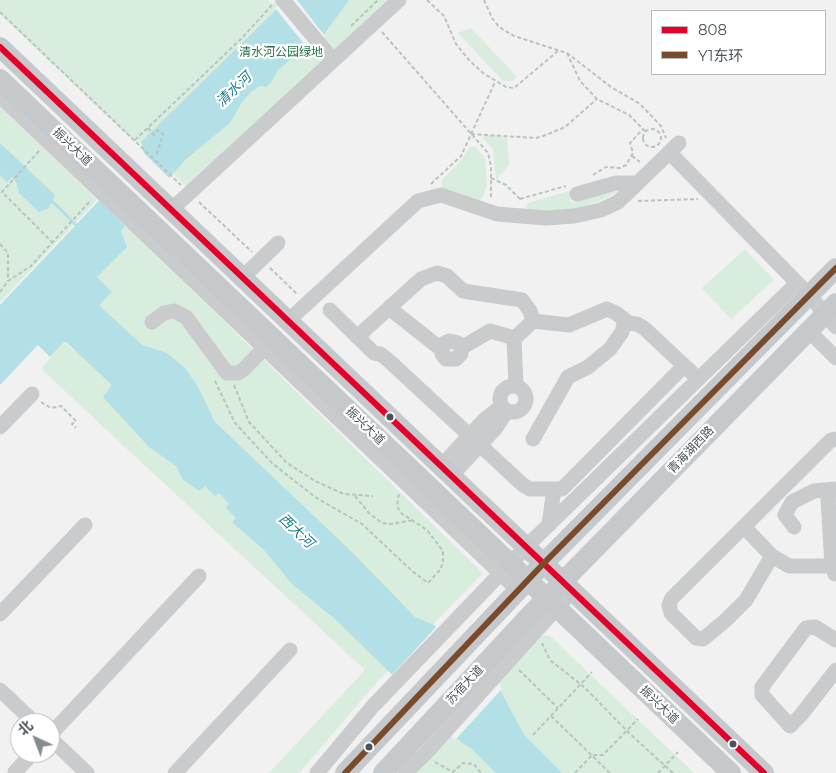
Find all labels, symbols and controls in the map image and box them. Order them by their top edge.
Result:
legend [651,10,826,75]
text: 808 [698,20,727,39]
park label: 清水河公园绿地 [239,45,323,59]
text: Y1东环 [698,46,743,65]
water label: 清水河 [213,69,255,111]
street label: 振兴大道 [50,125,94,169]
street label: 振兴大道 [343,404,387,448]
unlabelled marker [385,412,395,422]
street label: 青海湖西路 [665,423,717,477]
water label: 西大河 [275,510,317,552]
street label: 苏宿大道 [443,663,487,707]
street label: 振兴大道 [637,683,681,727]
north arrow [10,713,60,763]
text: 北 [14,716,37,739]
unlabelled marker [728,739,738,749]
unlabelled marker [364,742,374,752]

